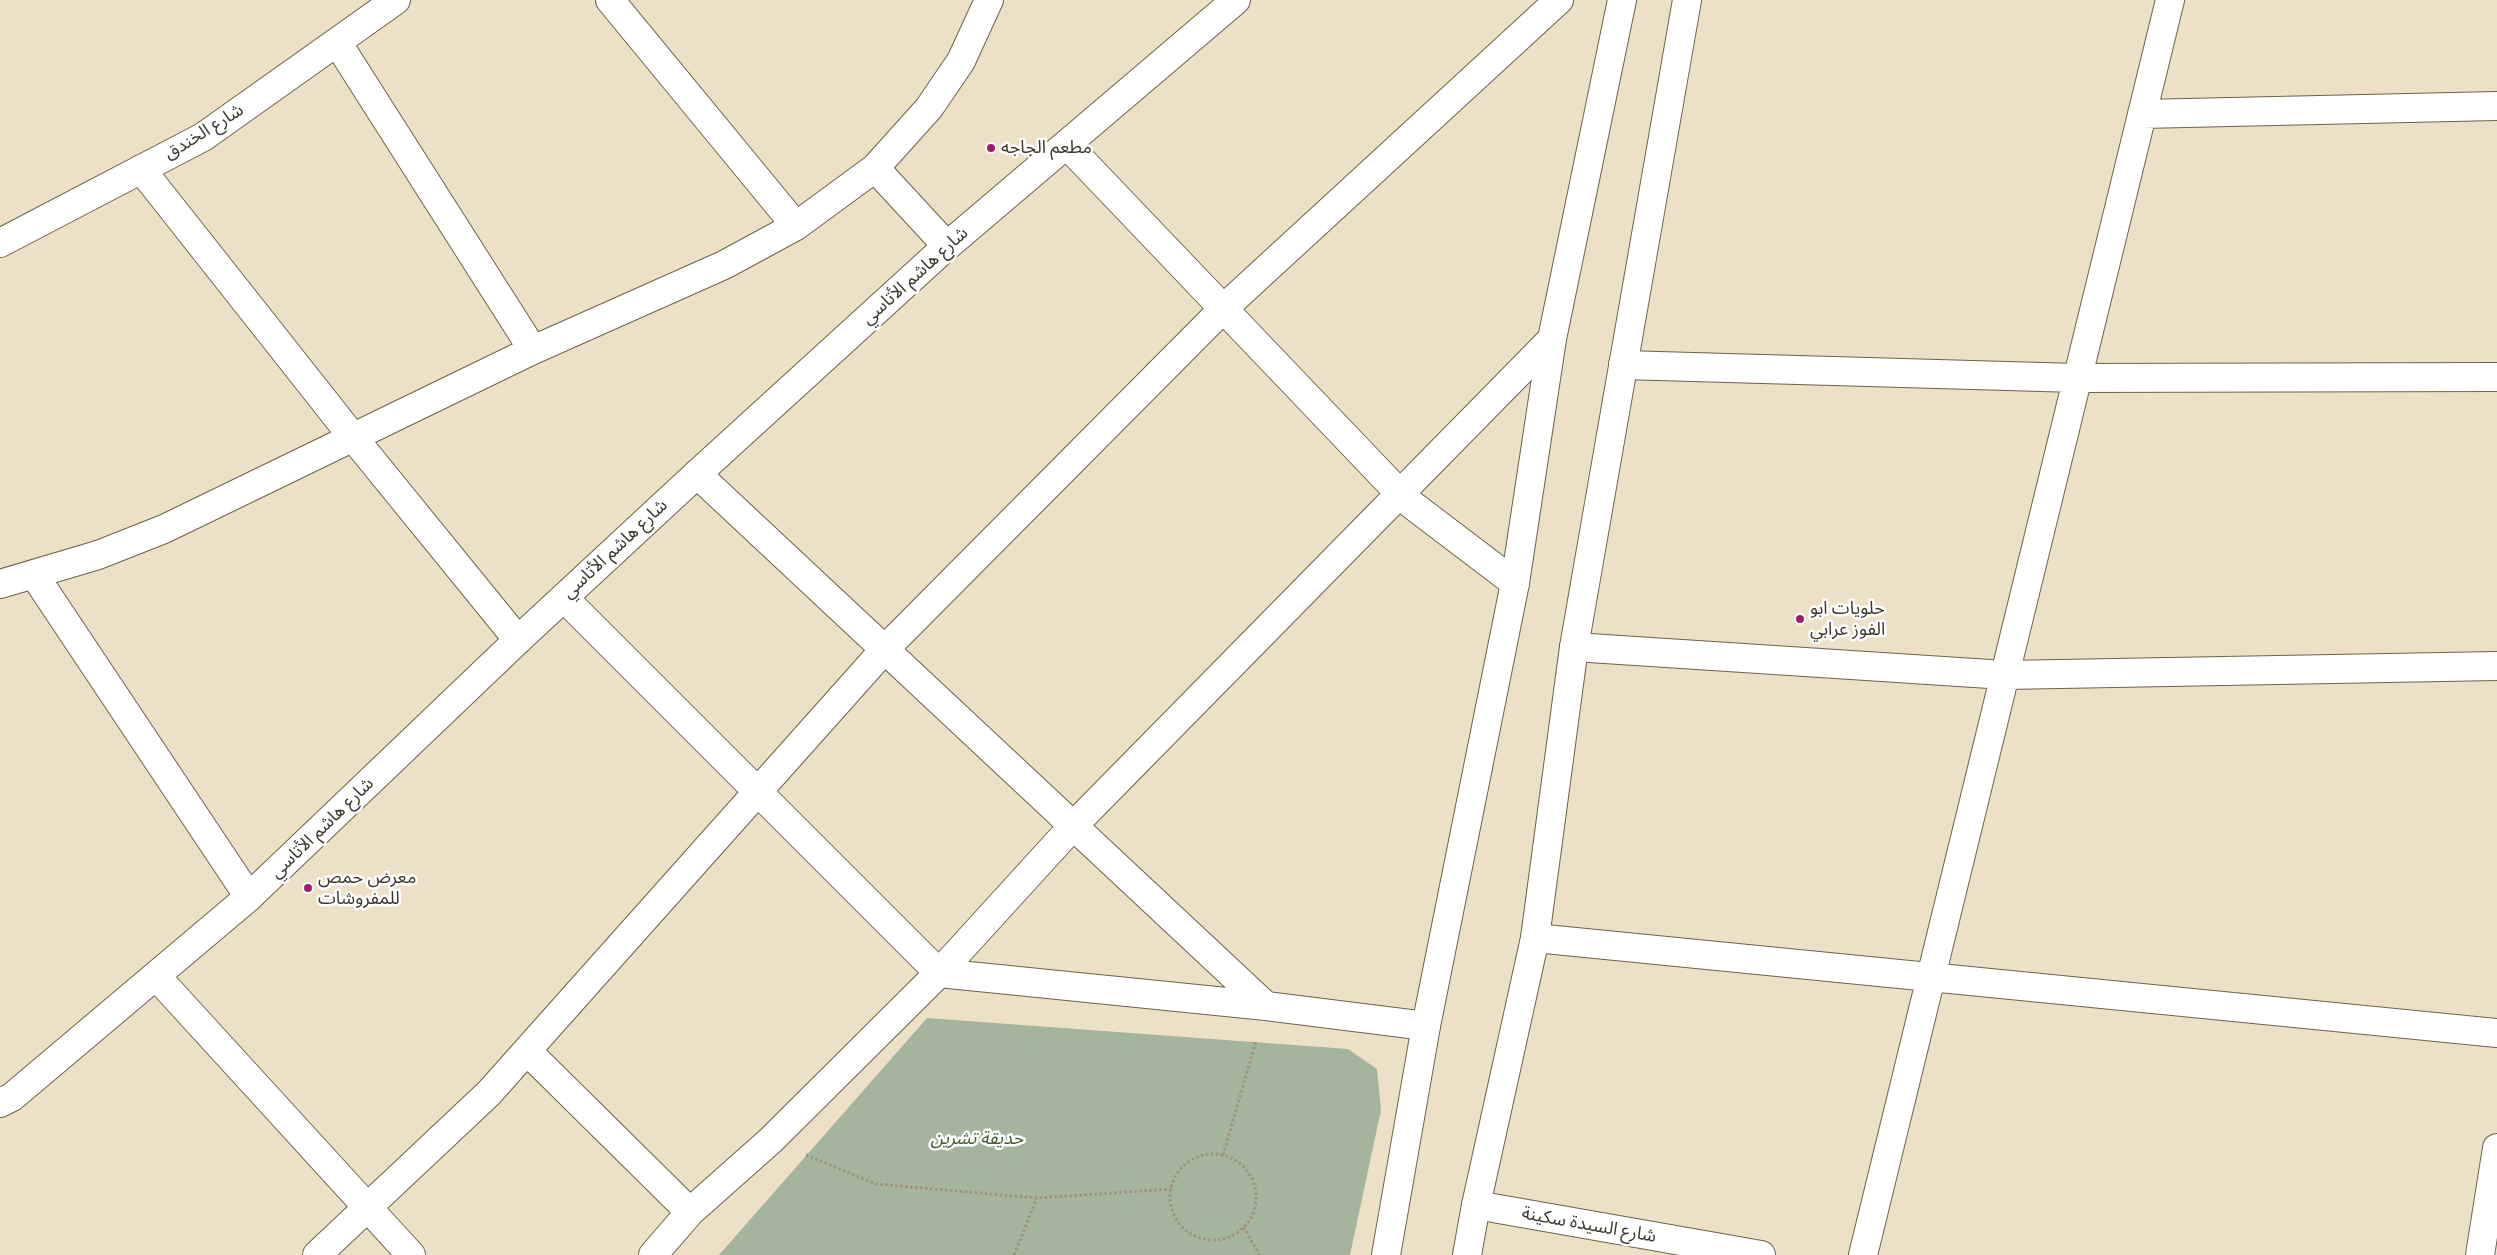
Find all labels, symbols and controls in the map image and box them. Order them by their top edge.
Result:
street label: شارع الخندق [160,99,248,165]
place label: مطعم الجاجه [1001,137,1092,159]
marker: مطعم الجاجه [985,142,997,154]
street label: شارع هاشم الأتاسي [857,222,973,330]
street label: شارع هاشم الأتاسي [558,495,672,603]
place label: حلويات ابو الفوز عرابي [1810,598,1885,640]
marker: حلويات ابو الفوز عرابي [1794,613,1806,625]
street label: شارع هاشم الأتاسي [266,773,378,883]
place label: معرض حمص للمفروشات [318,867,416,910]
marker: معرض حمص للمفروشات [302,882,314,894]
park label: حديقة تشرين [931,1128,1023,1150]
street label: شارع السيدة سكينة [1520,1203,1658,1247]

